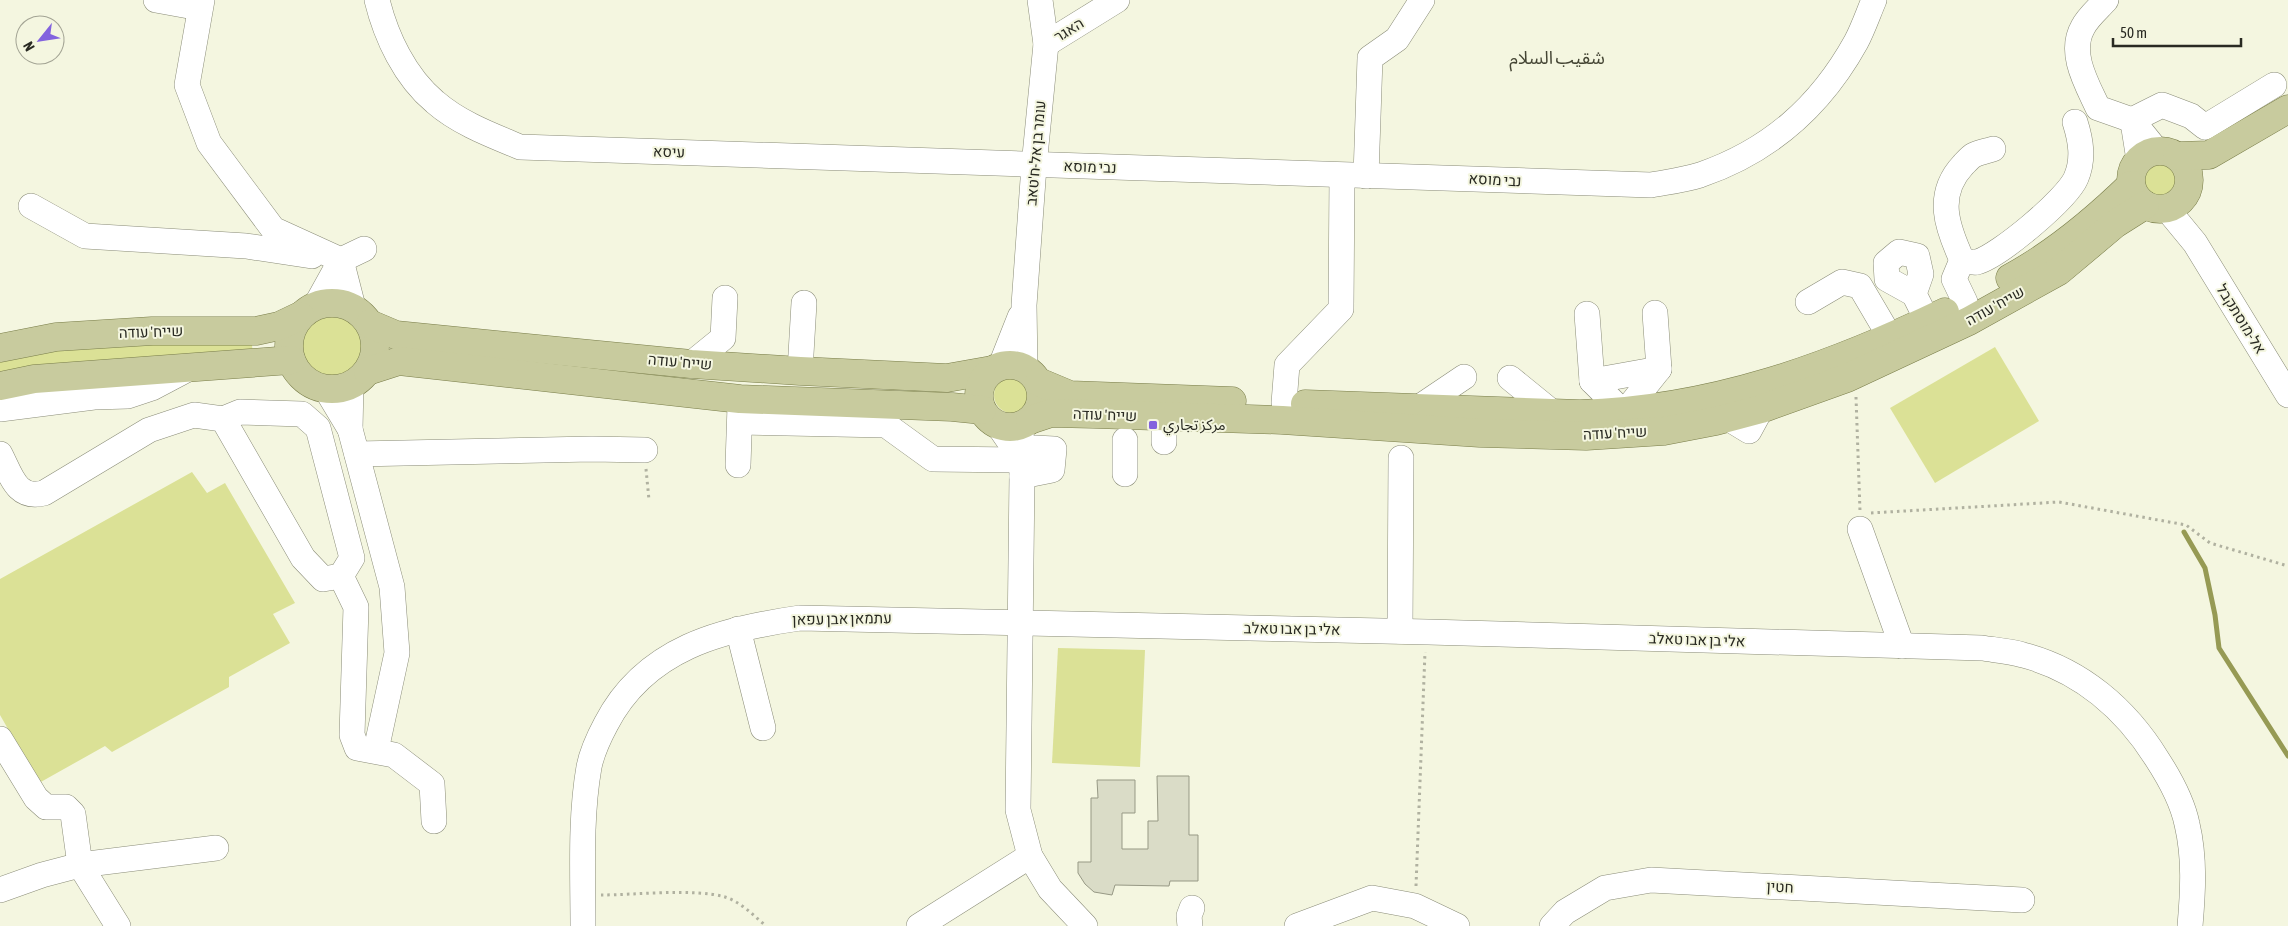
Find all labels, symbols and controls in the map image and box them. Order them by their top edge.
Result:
street label: האגר [1051,14,1087,45]
north arrow [15,15,65,65]
scale bar [2113,15,2240,47]
text: 50 m [2120,24,2147,41]
text: N [20,39,38,54]
district label: شقيب السلام [1509,47,1605,72]
street label: עומר בן אל-ח'טאב [1022,100,1049,206]
street label: עיסא [653,142,685,161]
street label: נבי מוסא [1063,157,1117,176]
street label: נבי מוסא [1468,170,1522,189]
street label: אל-מוסתקבל [2213,281,2270,357]
street label: שייח' עודה [1963,283,2027,329]
street label: שייח' עודה [119,322,183,341]
street label: שייח' עודה [647,350,713,373]
street label: שייח' עודה [1073,405,1137,424]
place label: مركز تجاري [1163,416,1226,436]
marker: مركز تجاري [1147,419,1159,431]
street label: שייח' עודה [1582,422,1648,443]
street label: עתמאן אבן עפאן [792,609,892,628]
street label: אלי בן אבו טאלב [1244,619,1340,638]
street label: אלי בן אבו טאלב [1648,629,1746,650]
street label: חטין [1766,877,1794,896]

